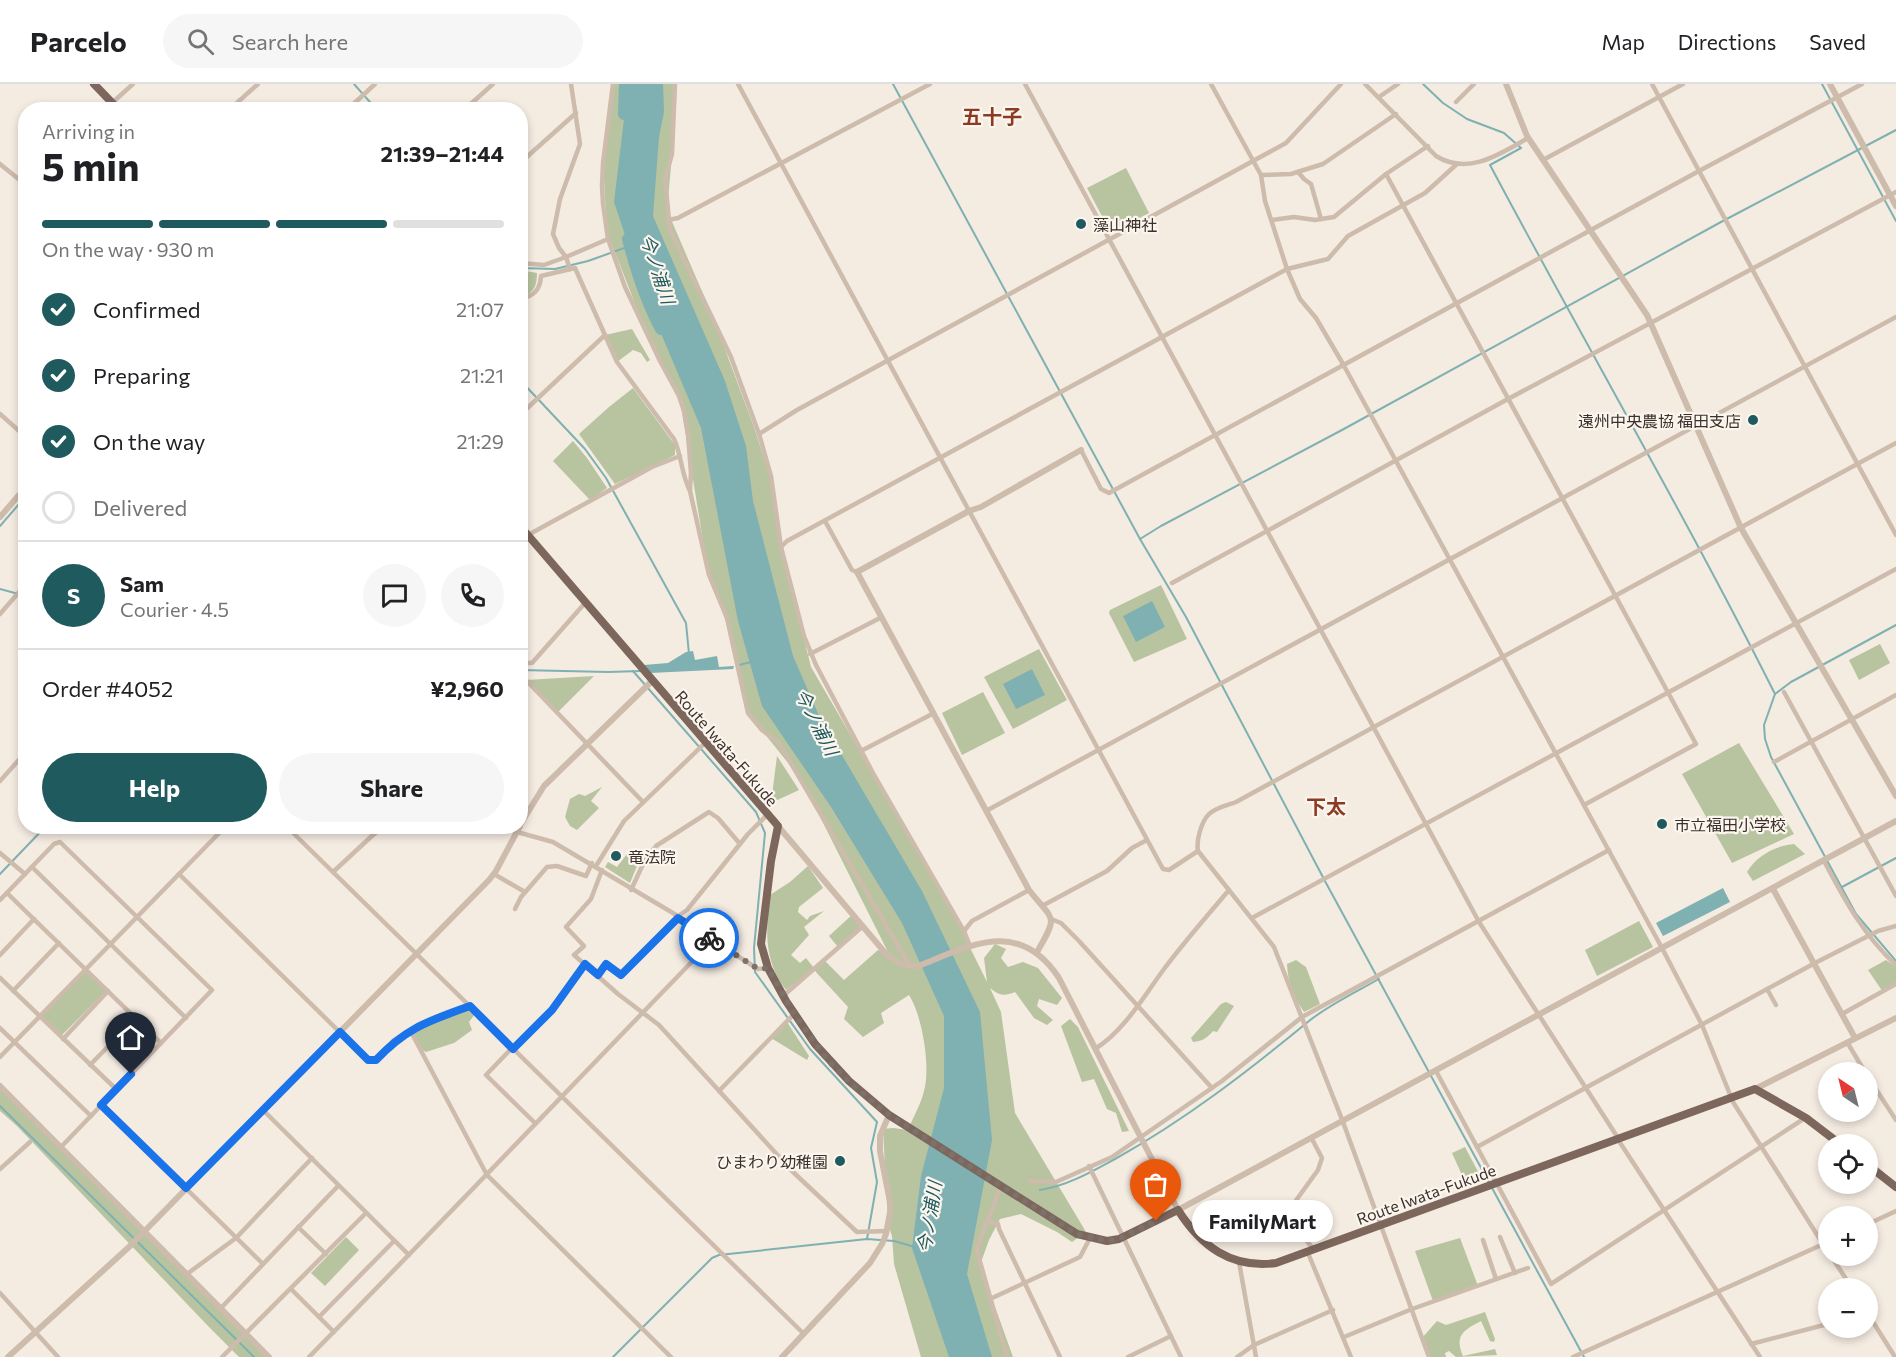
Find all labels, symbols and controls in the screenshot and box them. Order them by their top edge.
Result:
search box [163,14,583,68]
text: Parcelo [30,24,127,58]
icon: search [184,25,217,58]
text: Search here [232,28,348,55]
text: Map [1602,29,1645,54]
text: Directions [1678,29,1776,54]
text: Saved [1809,29,1866,54]
district label: 五十子 [962,104,1022,128]
text: Arriving in [42,119,135,143]
text: 21:39–21:44 [381,140,504,167]
text: 5 min [42,141,140,189]
place label: 藻山神社 [1093,215,1157,234]
marker: 藻山神社 [1074,217,1088,231]
water label: 今ノ浦川 [636,231,680,309]
text: On the way · 930 m [42,237,214,261]
icon: check [42,293,75,326]
text: Confirmed [93,296,200,323]
text: 21:07 [456,297,504,321]
icon: check [42,359,75,392]
text: Preparing [93,362,190,389]
text: 21:21 [460,363,504,387]
place label: 遠州中央農協 福田支店 [1578,411,1741,430]
marker: 遠州中央農協 福田支店 [1746,413,1760,427]
icon: check [42,425,75,458]
text: On the way [93,428,205,455]
text: 21:29 [456,429,504,453]
text: Delivered [93,494,187,521]
button: chat [363,564,426,627]
button: phone [441,564,504,627]
text: Sam [120,570,164,597]
text: S [67,582,80,609]
text: Courier · 4.5 [120,597,229,621]
text: Order #4052 [42,675,173,702]
text: ¥2,960 [430,675,504,702]
water label: 今ノ浦川 [791,685,844,761]
street label: Route Iwata-Fukude [672,686,782,810]
button: Help [42,753,267,822]
button: Share [279,753,504,822]
district label: 下太 [1306,794,1346,818]
place label: 市立福田小学校 [1674,815,1786,834]
marker: 市立福田小学校 [1655,817,1669,831]
place label: 竜法院 [628,847,676,866]
marker: 竜法院 [609,849,623,863]
courier [679,908,739,968]
icon: bike [693,922,726,955]
pin [105,1012,156,1074]
icon: home [114,1021,147,1054]
north arrow [1818,1062,1878,1122]
map controls [1818,1062,1878,1338]
button: locate [1818,1134,1878,1194]
place label: ひまわり幼稚園 [716,1152,828,1171]
marker: ひまわり幼稚園 [833,1154,847,1168]
pin [1130,1159,1181,1221]
street label: Route Iwata-Fukude [1354,1160,1498,1228]
icon: bag [1139,1168,1172,1201]
water label: 今ノ浦川 [913,1178,946,1254]
callout: FamilyMart [1192,1200,1333,1242]
button: + [1818,1206,1878,1266]
text: FamilyMart [1209,1209,1316,1233]
button: − [1818,1278,1878,1338]

